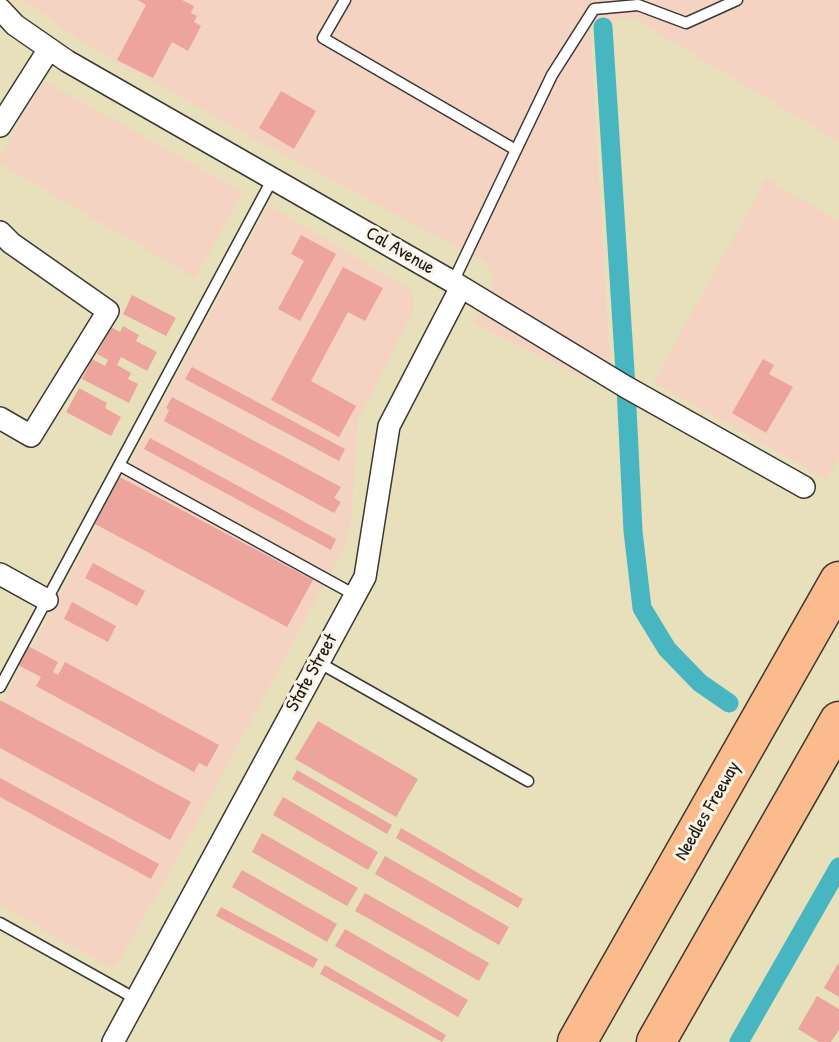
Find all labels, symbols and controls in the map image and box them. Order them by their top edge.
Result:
street label: Cal Avenue [362,222,438,280]
street label: State Street [281,630,343,716]
street label: Needles Freeway [670,757,746,865]

